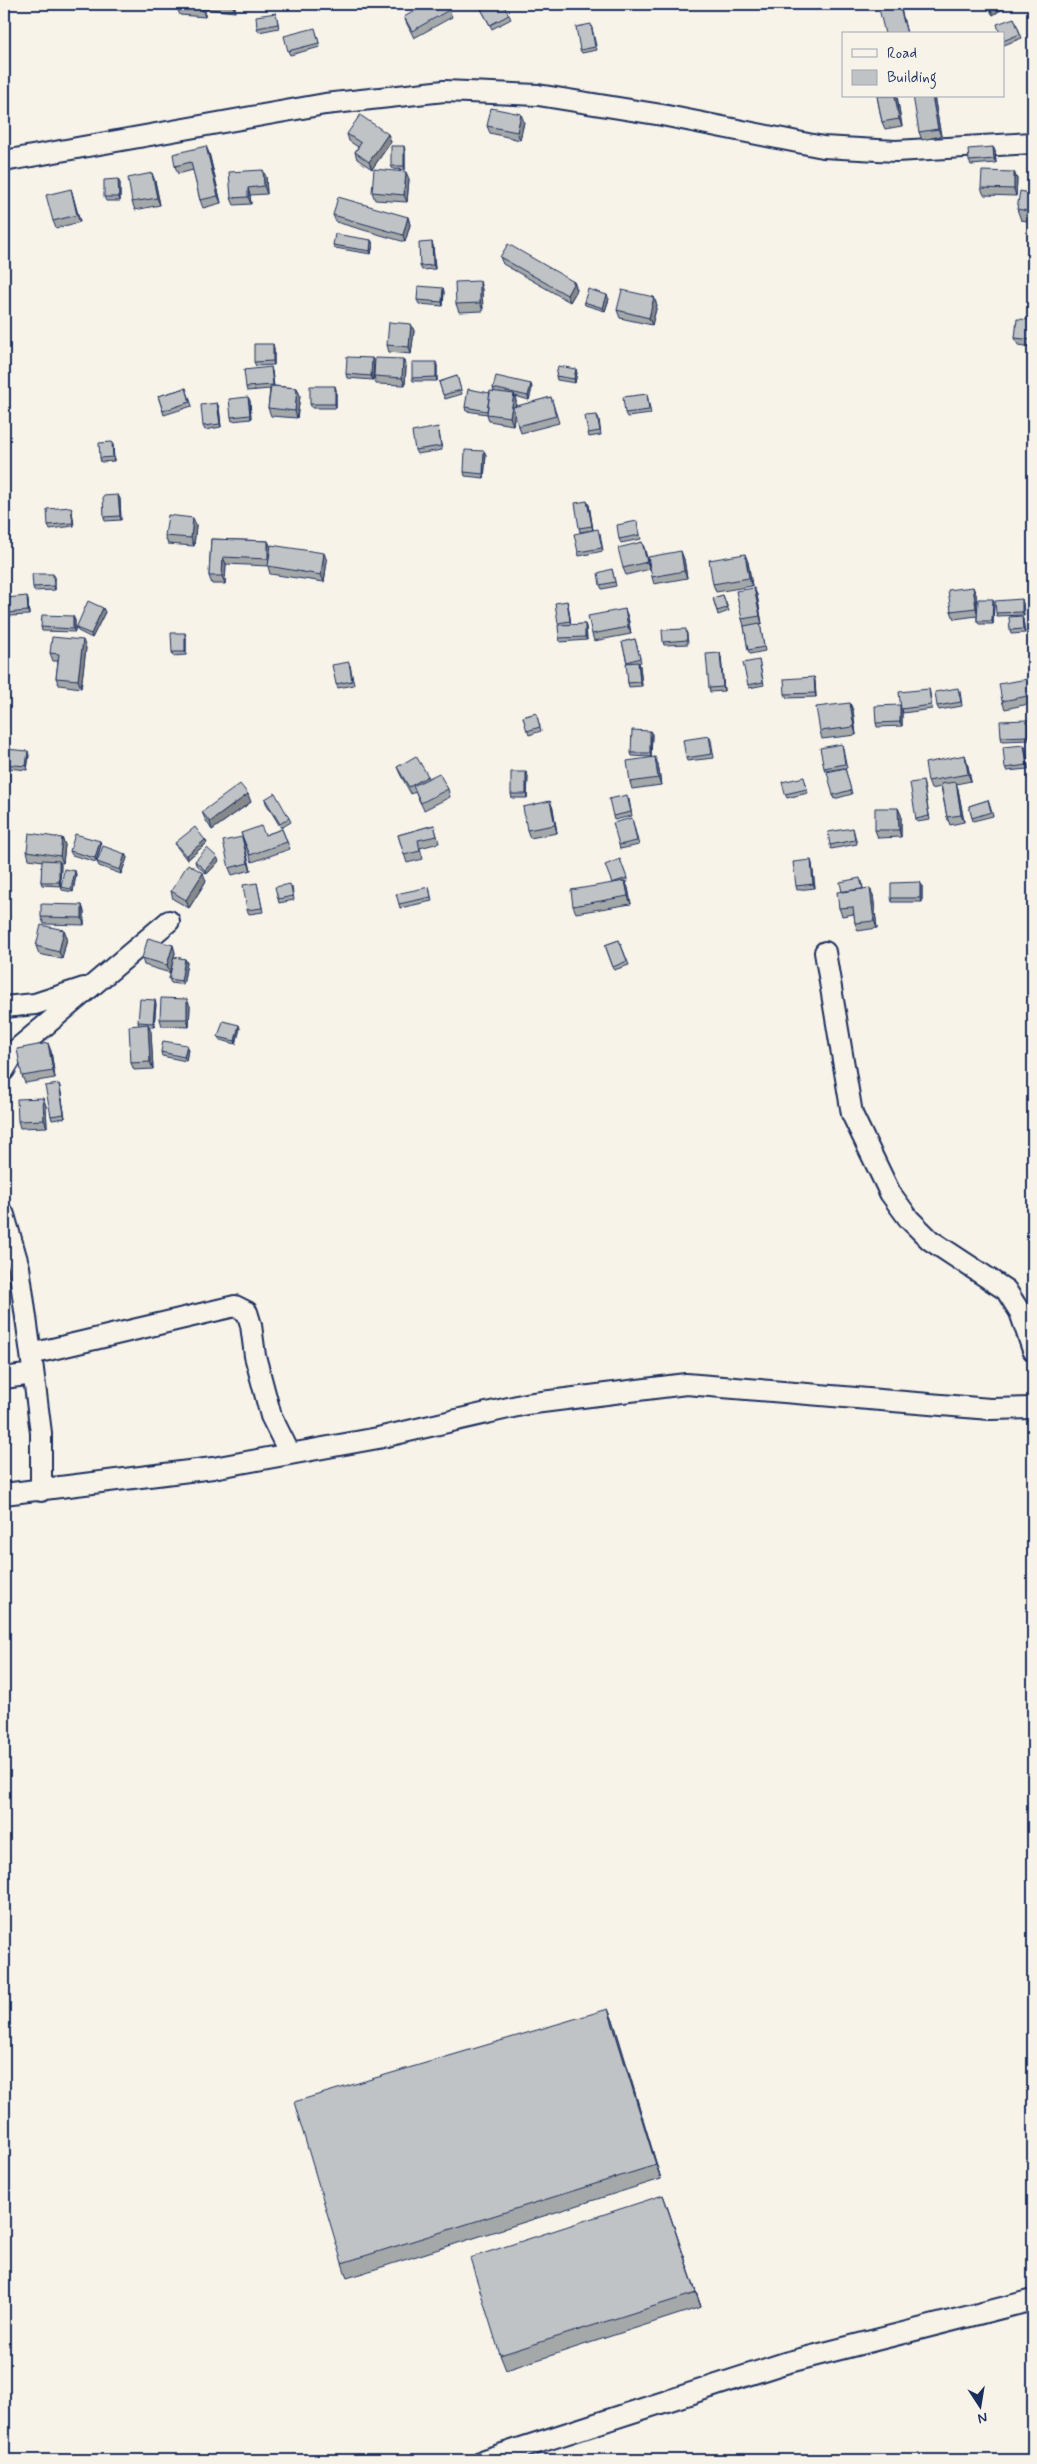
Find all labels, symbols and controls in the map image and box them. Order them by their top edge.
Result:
legend [842,32,1004,98]
text: Road [887,44,917,64]
text: Building [887,68,937,89]
north arrow [954,2382,1004,2432]
text: N [976,2408,989,2428]

